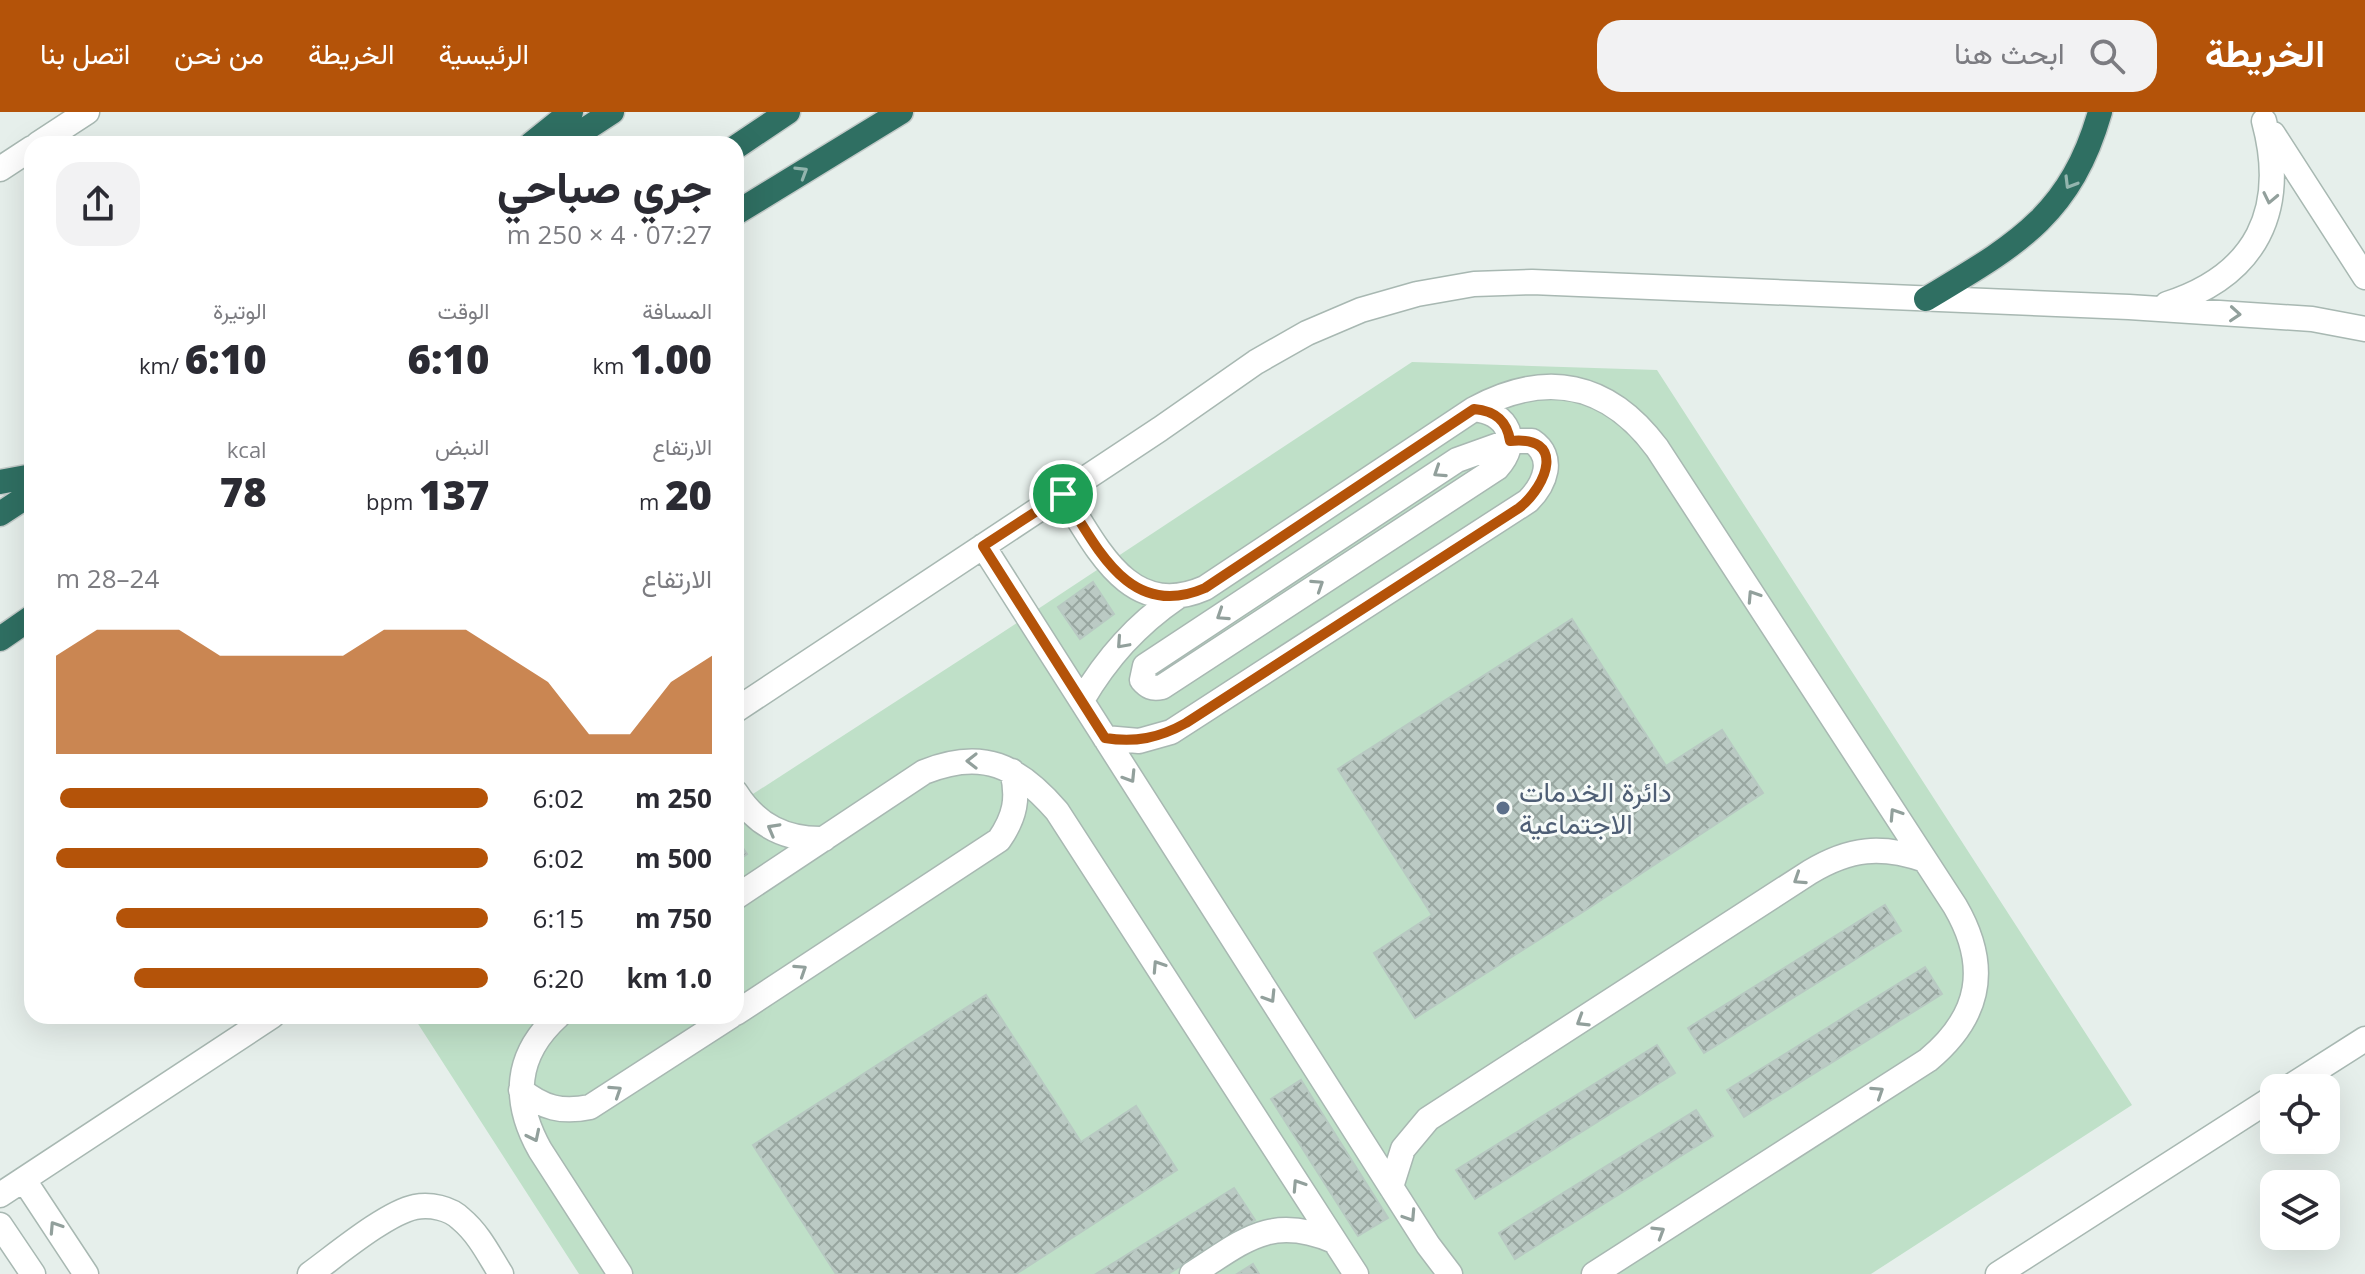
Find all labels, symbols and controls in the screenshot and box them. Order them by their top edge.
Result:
search box [1597,20,2157,92]
text: الخريطة [2205,26,2325,78]
text: ابحث هنا [1954,32,2065,73]
text: اتصل بنا [40,34,130,72]
text: من نحن [174,34,264,72]
text: الخريطة [308,34,395,72]
text: الرئيسية [439,34,529,72]
icon: search [2085,34,2129,78]
text: جري صباحي [497,156,712,216]
button: share [56,162,140,246]
one-way arrow [794,167,808,182]
one-way arrow [2064,174,2079,189]
one-way arrow [2263,191,2280,204]
text: 07:27 · 4 × 250 m [507,216,712,252]
text: الوتيرة [213,295,267,325]
text: الوقت [438,295,489,325]
text: المسافة [642,295,712,325]
one-way arrow [2229,305,2242,322]
text: 6:10 [185,331,267,386]
text: 6:10 [407,331,489,386]
text: 1.00 [630,331,712,386]
text: /km [139,350,185,380]
text: km [592,350,630,380]
text: النبض [435,431,489,461]
text: الارتفاع [652,431,712,461]
text: kcal [227,434,267,464]
pin [1029,460,1097,528]
one-way arrow [1433,462,1448,477]
text: 78 [220,464,267,519]
text: 137 [419,467,489,522]
text: 20 [665,467,712,522]
icon: arrive [1041,472,1085,516]
text: bpm [366,486,419,516]
text: m [639,486,665,516]
text: 24–28 m [56,560,159,596]
text: الارتفاع [641,560,712,596]
one-way arrow [1309,580,1324,595]
one-way arrow [1748,590,1763,605]
one-way arrow [1216,606,1231,621]
one-way arrow [1118,633,1132,648]
one-way arrow [965,752,977,770]
one-way arrow [1121,769,1136,783]
place label: دائرة الخدمات الاجتماعية [1519,772,1672,842]
text: 6:02 [533,780,584,816]
text: 250 m [635,780,712,816]
marker: دائرة الخدمات الاجتماعية [1494,799,1512,817]
one-way arrow [1890,808,1905,823]
one-way arrow [767,823,782,838]
text: 6:02 [533,840,584,876]
text: 500 m [635,840,712,876]
one-way arrow [1794,869,1808,884]
text: 6:15 [533,900,584,936]
text: 750 m [635,900,712,936]
text: 6:20 [533,960,584,996]
text: 1.0 km [626,960,712,996]
one-way arrow [1152,960,1167,975]
one-way arrow [793,965,807,980]
one-way arrow [1260,988,1275,1003]
one-way arrow [1576,1011,1590,1026]
map controls [2260,1074,2340,1250]
button: locate [2260,1074,2340,1154]
one-way arrow [608,1085,622,1100]
one-way arrow [1870,1086,1884,1101]
one-way arrow [524,1128,539,1143]
button: layers [2260,1170,2340,1250]
one-way arrow [1293,1179,1308,1194]
one-way arrow [1400,1207,1415,1222]
one-way arrow [50,1221,65,1236]
one-way arrow [1651,1227,1665,1242]

